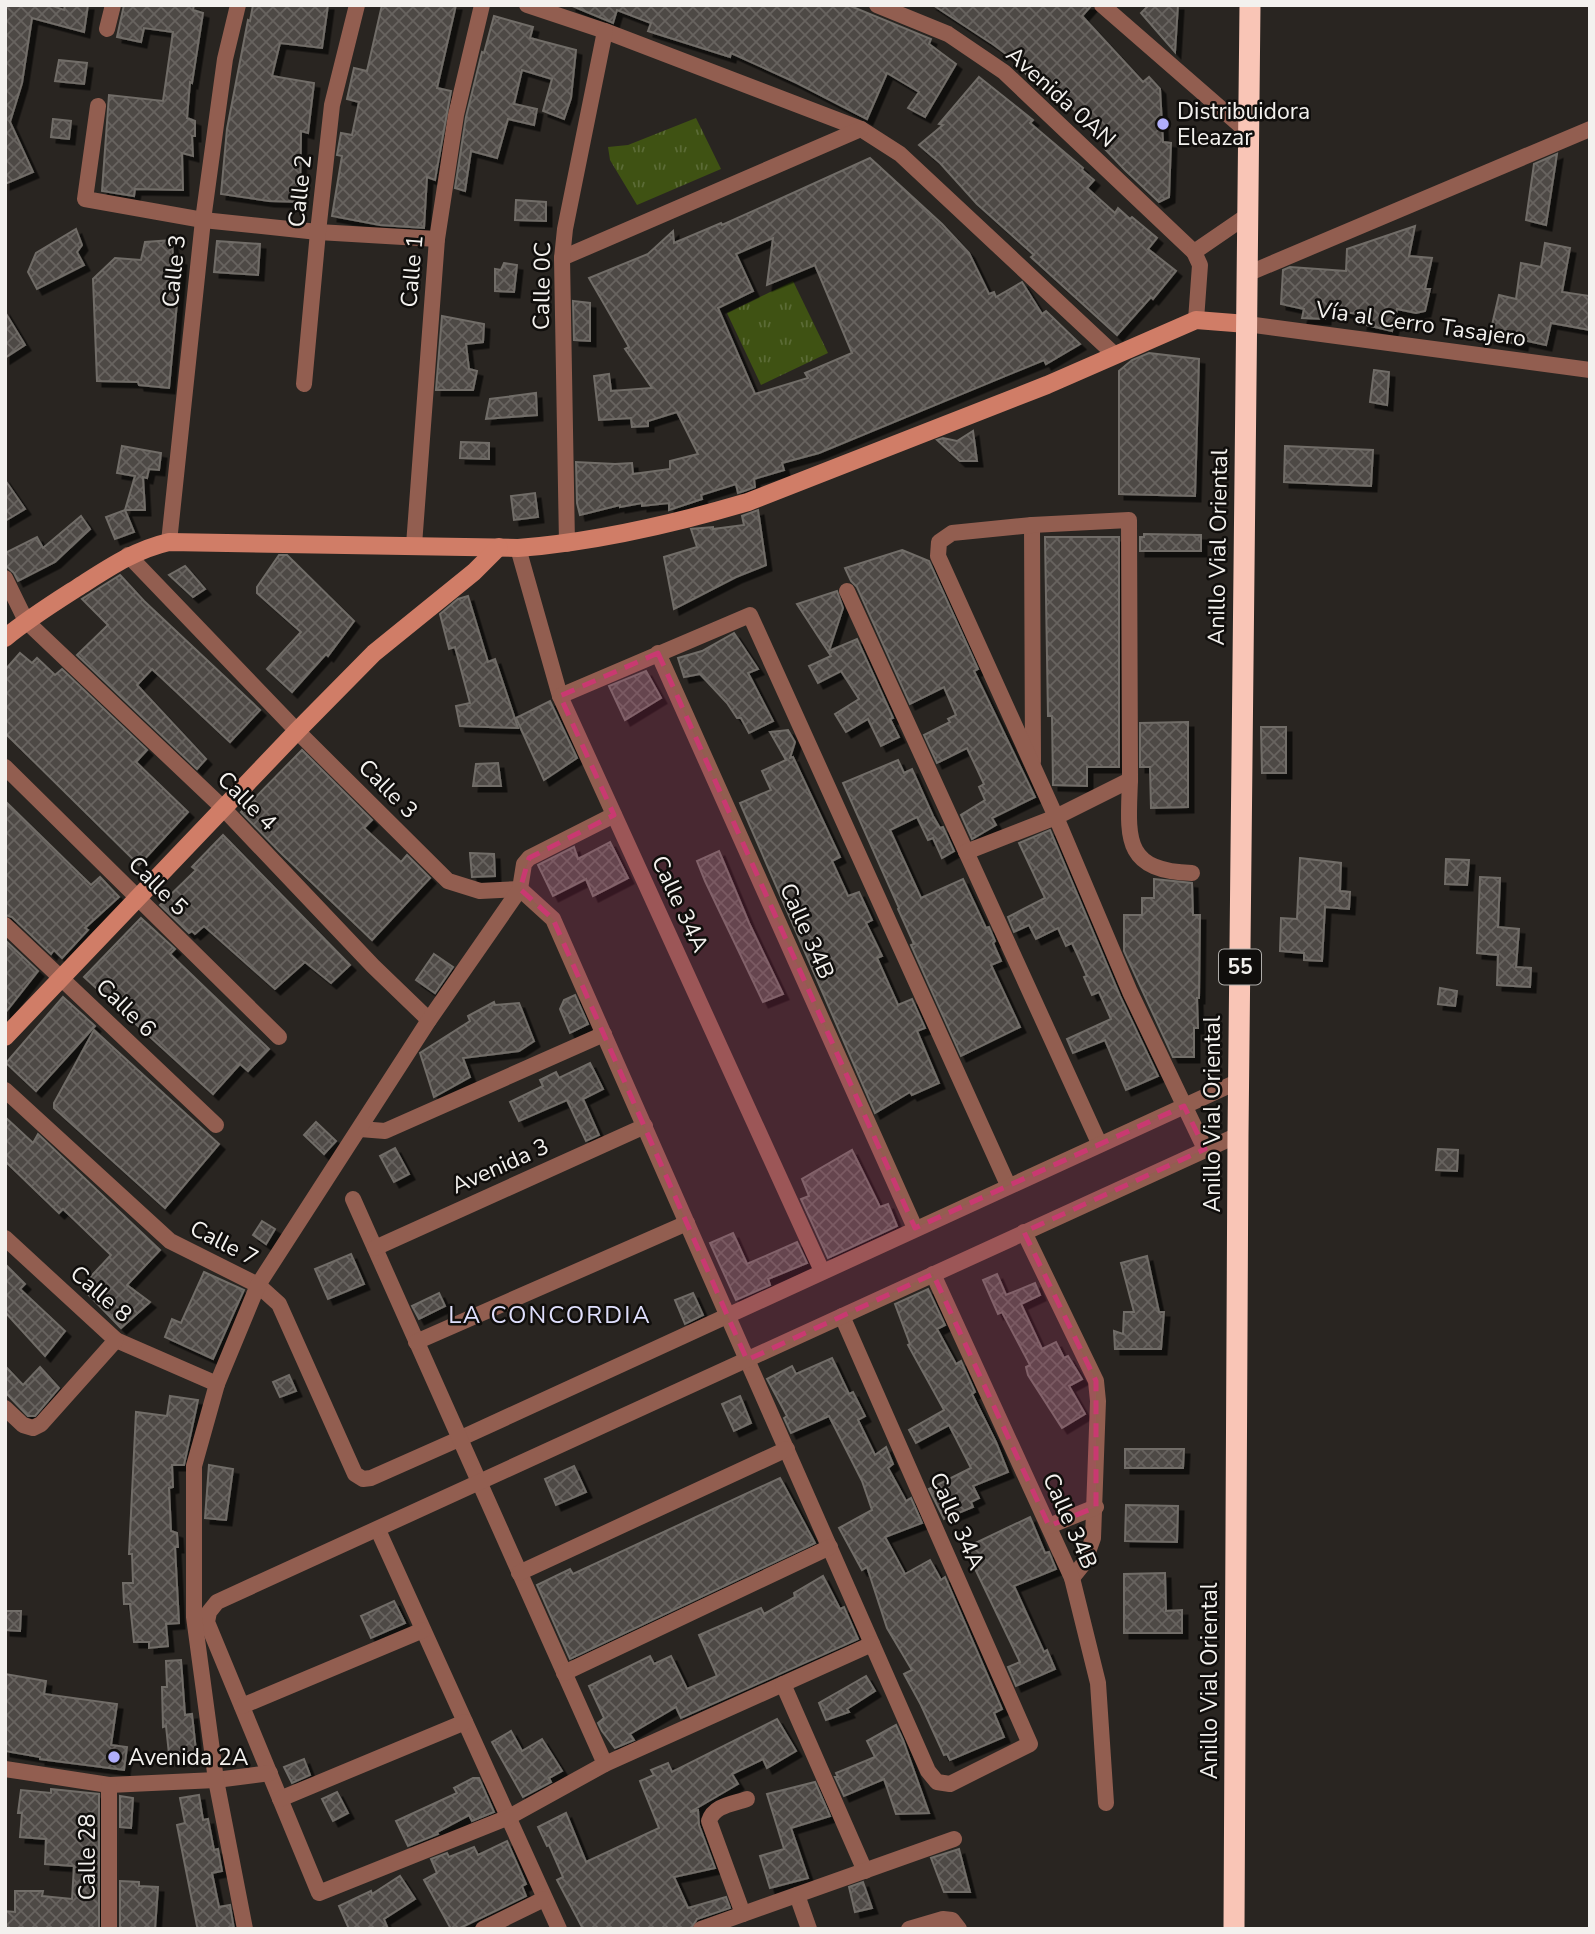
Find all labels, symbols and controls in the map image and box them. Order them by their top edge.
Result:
street label: Avenida 0AN [1000,39,1122,155]
place label: Distribuidora Eleazar [1177,96,1310,153]
marker: Distribuidora Eleazar [1155,116,1171,132]
street label: Calle 2 [281,153,319,229]
street label: Calle 3 [155,233,193,309]
street label: Calle 1 [393,233,431,309]
street label: Calle 0C [526,242,558,330]
street label: Vía al Cerro Tasajero [1313,294,1528,354]
street label: Anillo Vial Oriental [1201,448,1235,646]
street label: Calle 3 [351,752,425,826]
street label: Calle 4 [210,764,284,838]
street label: Calle 5 [121,849,195,923]
street label: Calle 34A [644,851,716,958]
street label: Calle 34B [772,878,842,984]
road number: 55 [1219,950,1261,984]
street label: Calle 6 [89,972,163,1044]
street label: Anillo Vial Oriental [1197,1015,1228,1213]
street label: Avenida 3 [446,1131,554,1201]
street label: Calle 7 [185,1213,263,1273]
street label: Calle 8 [63,1258,139,1330]
district label: LA CONCORDIA [448,1299,652,1331]
street label: Calle 34A [922,1468,992,1575]
street label: Calle 34B [1035,1468,1105,1574]
street label: Anillo Vial Oriental [1194,1582,1225,1780]
place label: Avenida 2A [128,1742,249,1773]
marker: Avenida 2A [106,1749,122,1765]
street label: Calle 28 [72,1814,103,1900]

